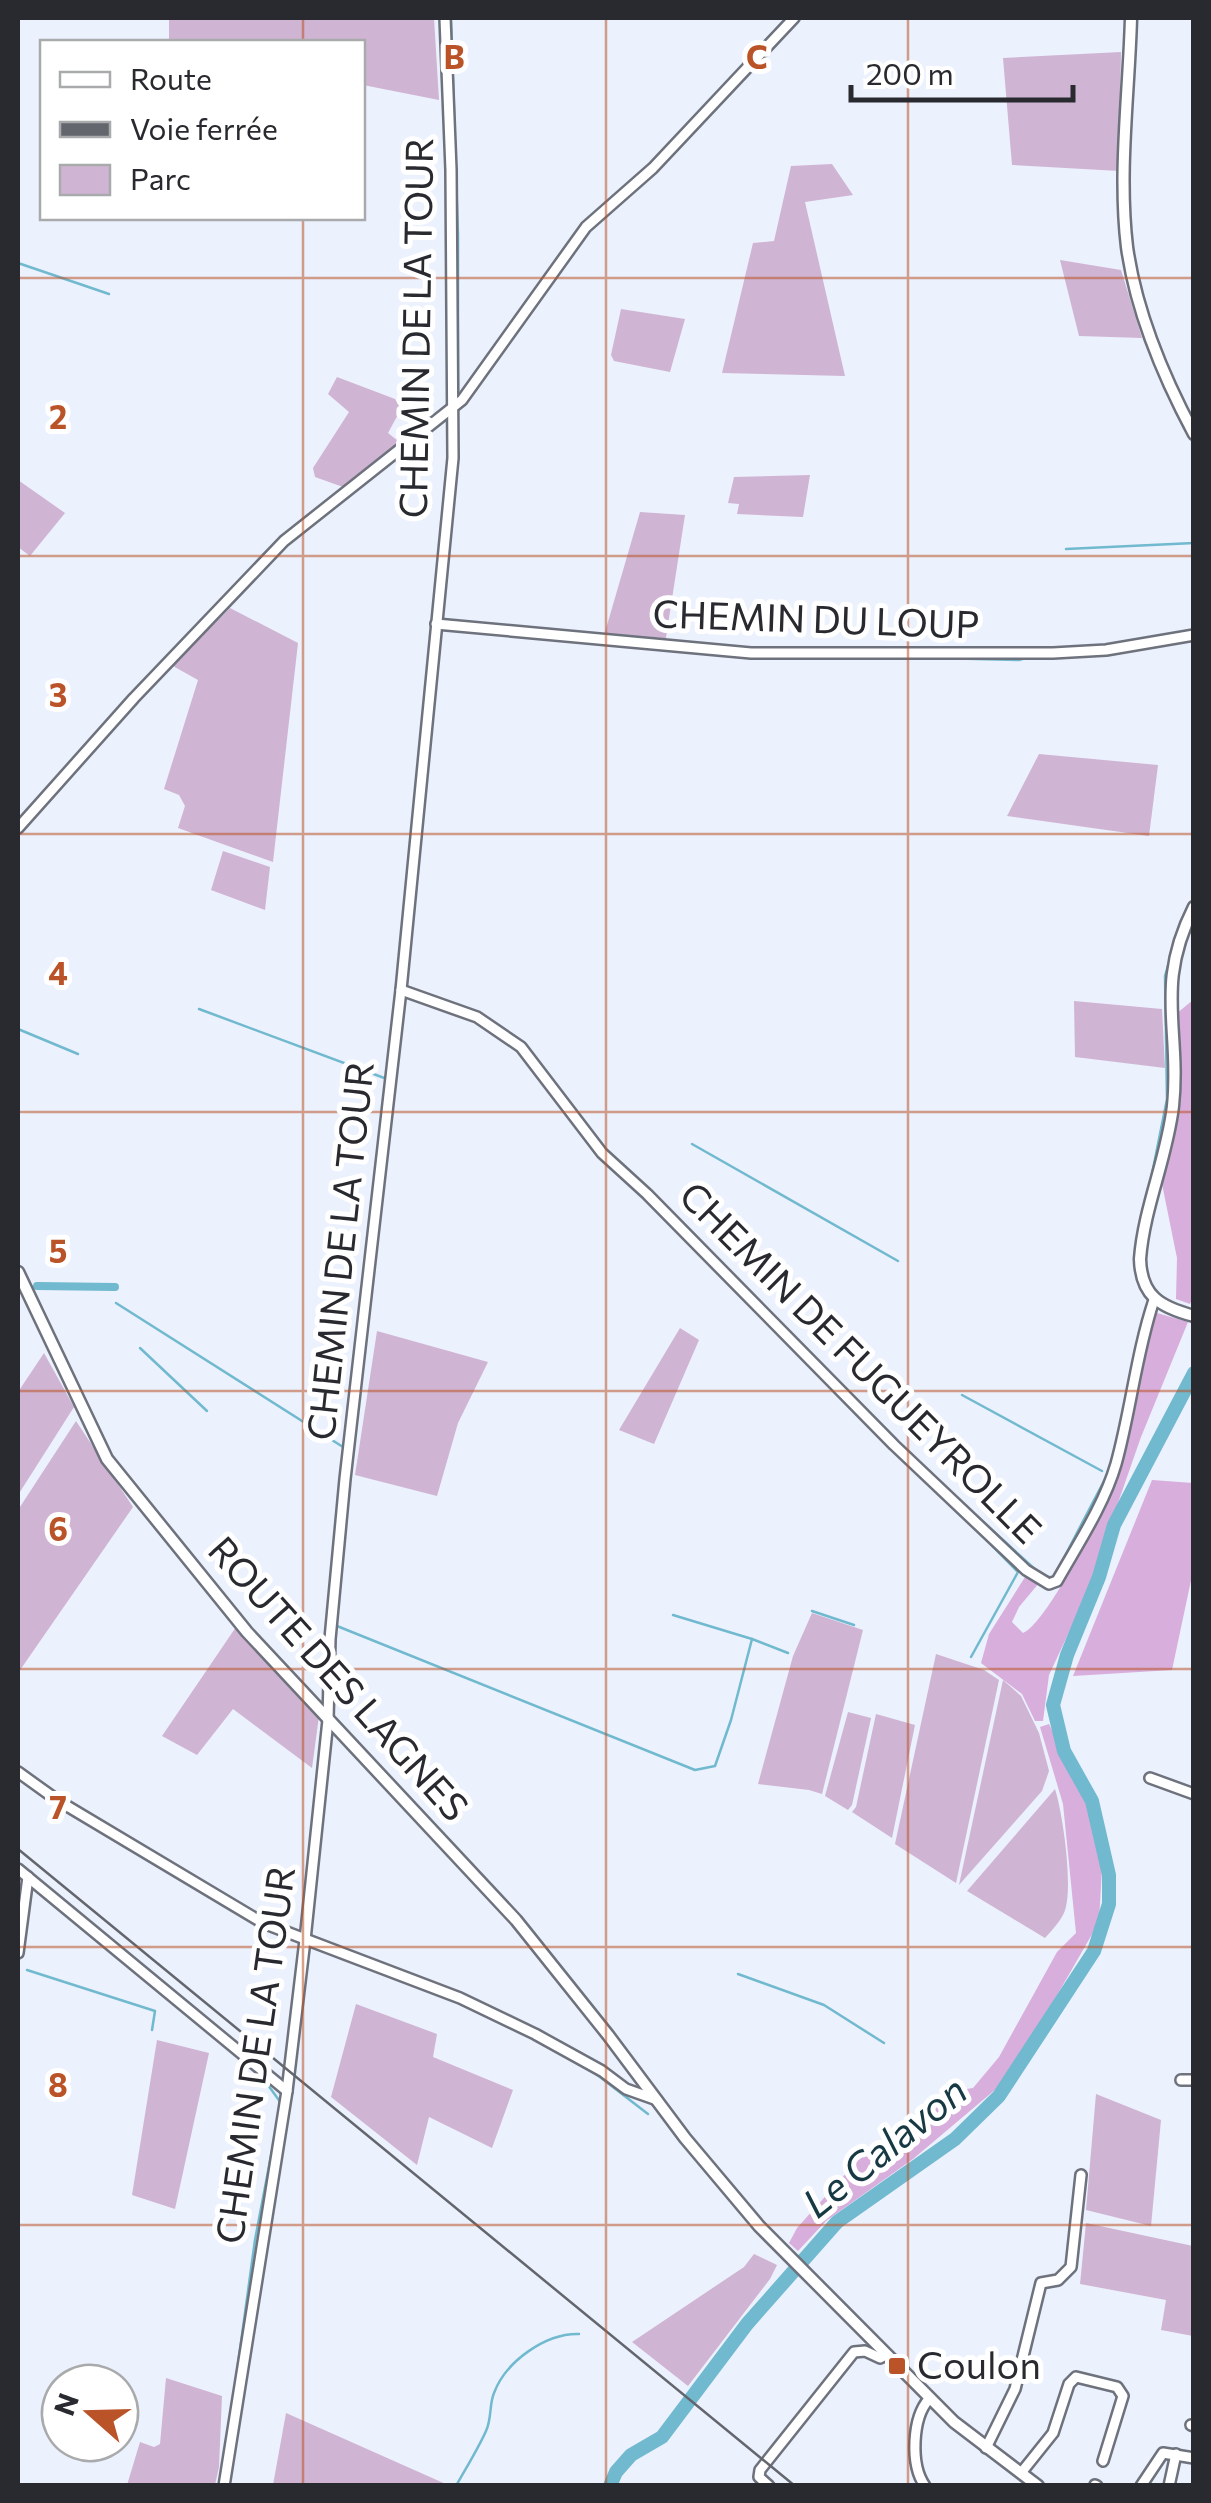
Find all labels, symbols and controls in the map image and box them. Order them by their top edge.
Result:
text: B [443,36,465,76]
text: C [746,36,768,76]
legend [40,40,365,220]
scale bar [851,40,1074,102]
text: 200 m [866,54,954,91]
text: Route [130,59,212,96]
text: Voie ferrée [130,109,278,146]
street label: CHEMIN DE LA TOUR [388,137,441,519]
text: Parc [130,159,191,196]
text: 2 [49,396,67,436]
street label: CHEMIN DU LOUP [652,588,980,647]
text: 3 [49,674,67,714]
text: 4 [48,952,68,992]
street label: CHEMIN DE LA TOUR [295,1059,382,1442]
street label: CHEMIN DE FUGUEYROLLE [671,1171,1052,1552]
text: 5 [49,1230,67,1270]
text: 6 [48,1508,68,1548]
street label: ROUTE DES LAGNES [200,1526,480,1829]
text: 7 [49,1786,67,1826]
street label: CHEMIN DE LA TOUR [204,1863,303,2246]
text: 8 [48,2064,68,2104]
water label: Le Calavon [791,2064,975,2226]
place label: Coulon [917,2340,1041,2387]
marker: Coulon [886,2355,908,2377]
north arrow [40,2363,140,2463]
text: N [46,2388,85,2420]

